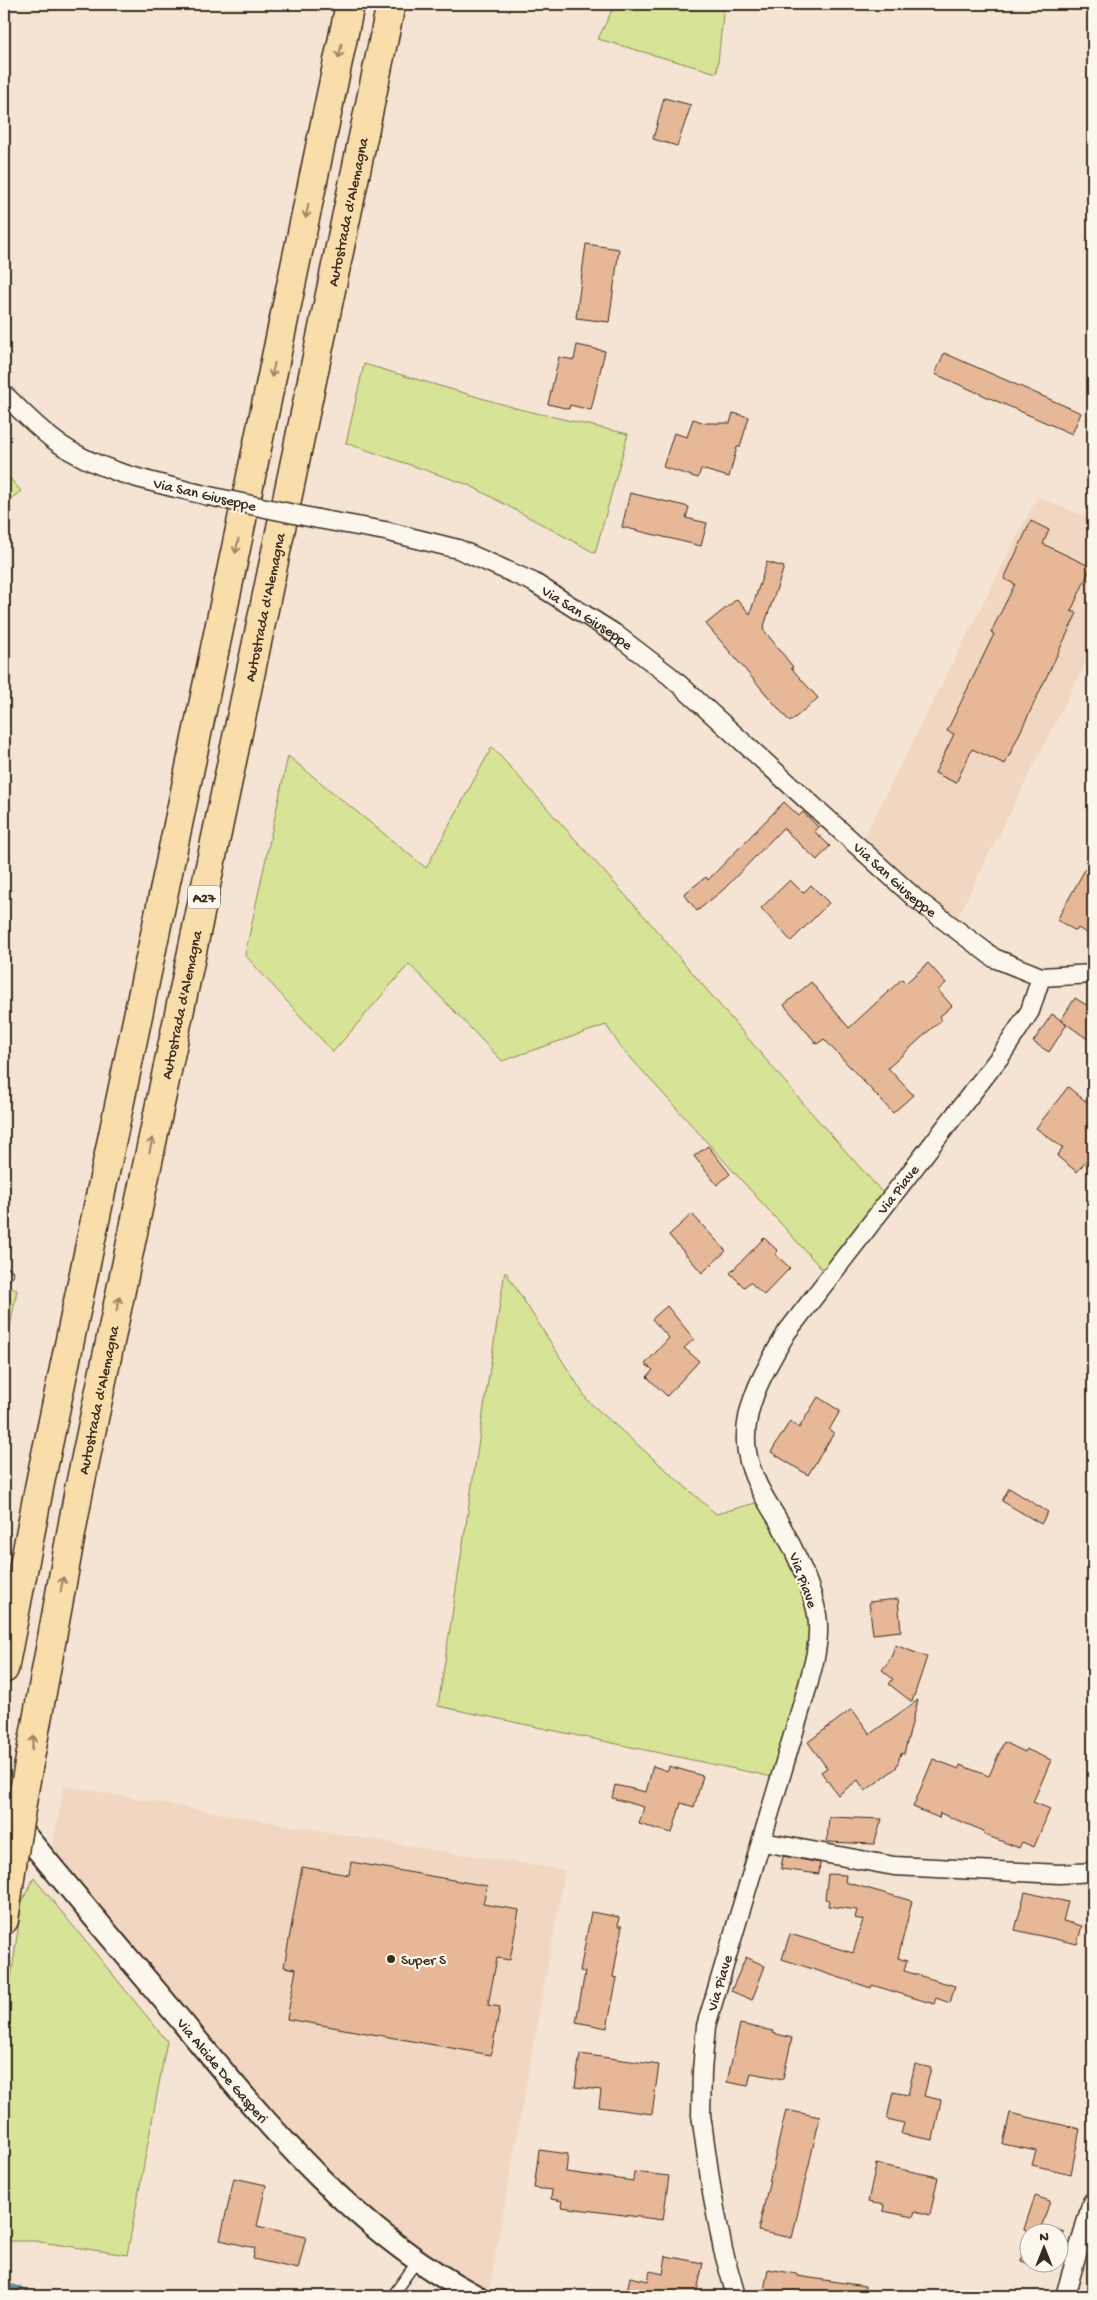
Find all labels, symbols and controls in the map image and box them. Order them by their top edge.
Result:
one-way arrow [335,43,344,59]
street label: Autostrada d'Alemagna [325,136,374,288]
one-way arrow [302,202,311,218]
one-way arrow [268,361,278,377]
street label: Via San Giuseppe [150,475,258,517]
street label: Autostrada d'Alemagna [242,531,291,684]
one-way arrow [231,537,241,553]
street label: Via San Giuseppe [537,582,636,655]
street label: Via San Giuseppe [848,839,940,922]
road number: A27 [188,886,220,909]
street label: Autostrada d'Alemagna [159,928,207,1081]
one-way arrow [147,1138,157,1154]
street label: Via Piave [874,1162,924,1219]
one-way arrow [114,1297,123,1313]
street label: Autostrada d'Alemagna [76,1324,124,1476]
street label: Via Piave [783,1550,821,1611]
one-way arrow [57,1576,67,1592]
one-way arrow [28,1736,38,1752]
place label: Super S [401,1952,446,1970]
marker: Super S [385,1953,397,1965]
street label: Via Piave [704,1953,738,2014]
street label: Via Alcide De Gasperi [171,2015,271,2128]
north arrow [1020,2222,1070,2272]
text: N [1039,2229,1049,2246]

